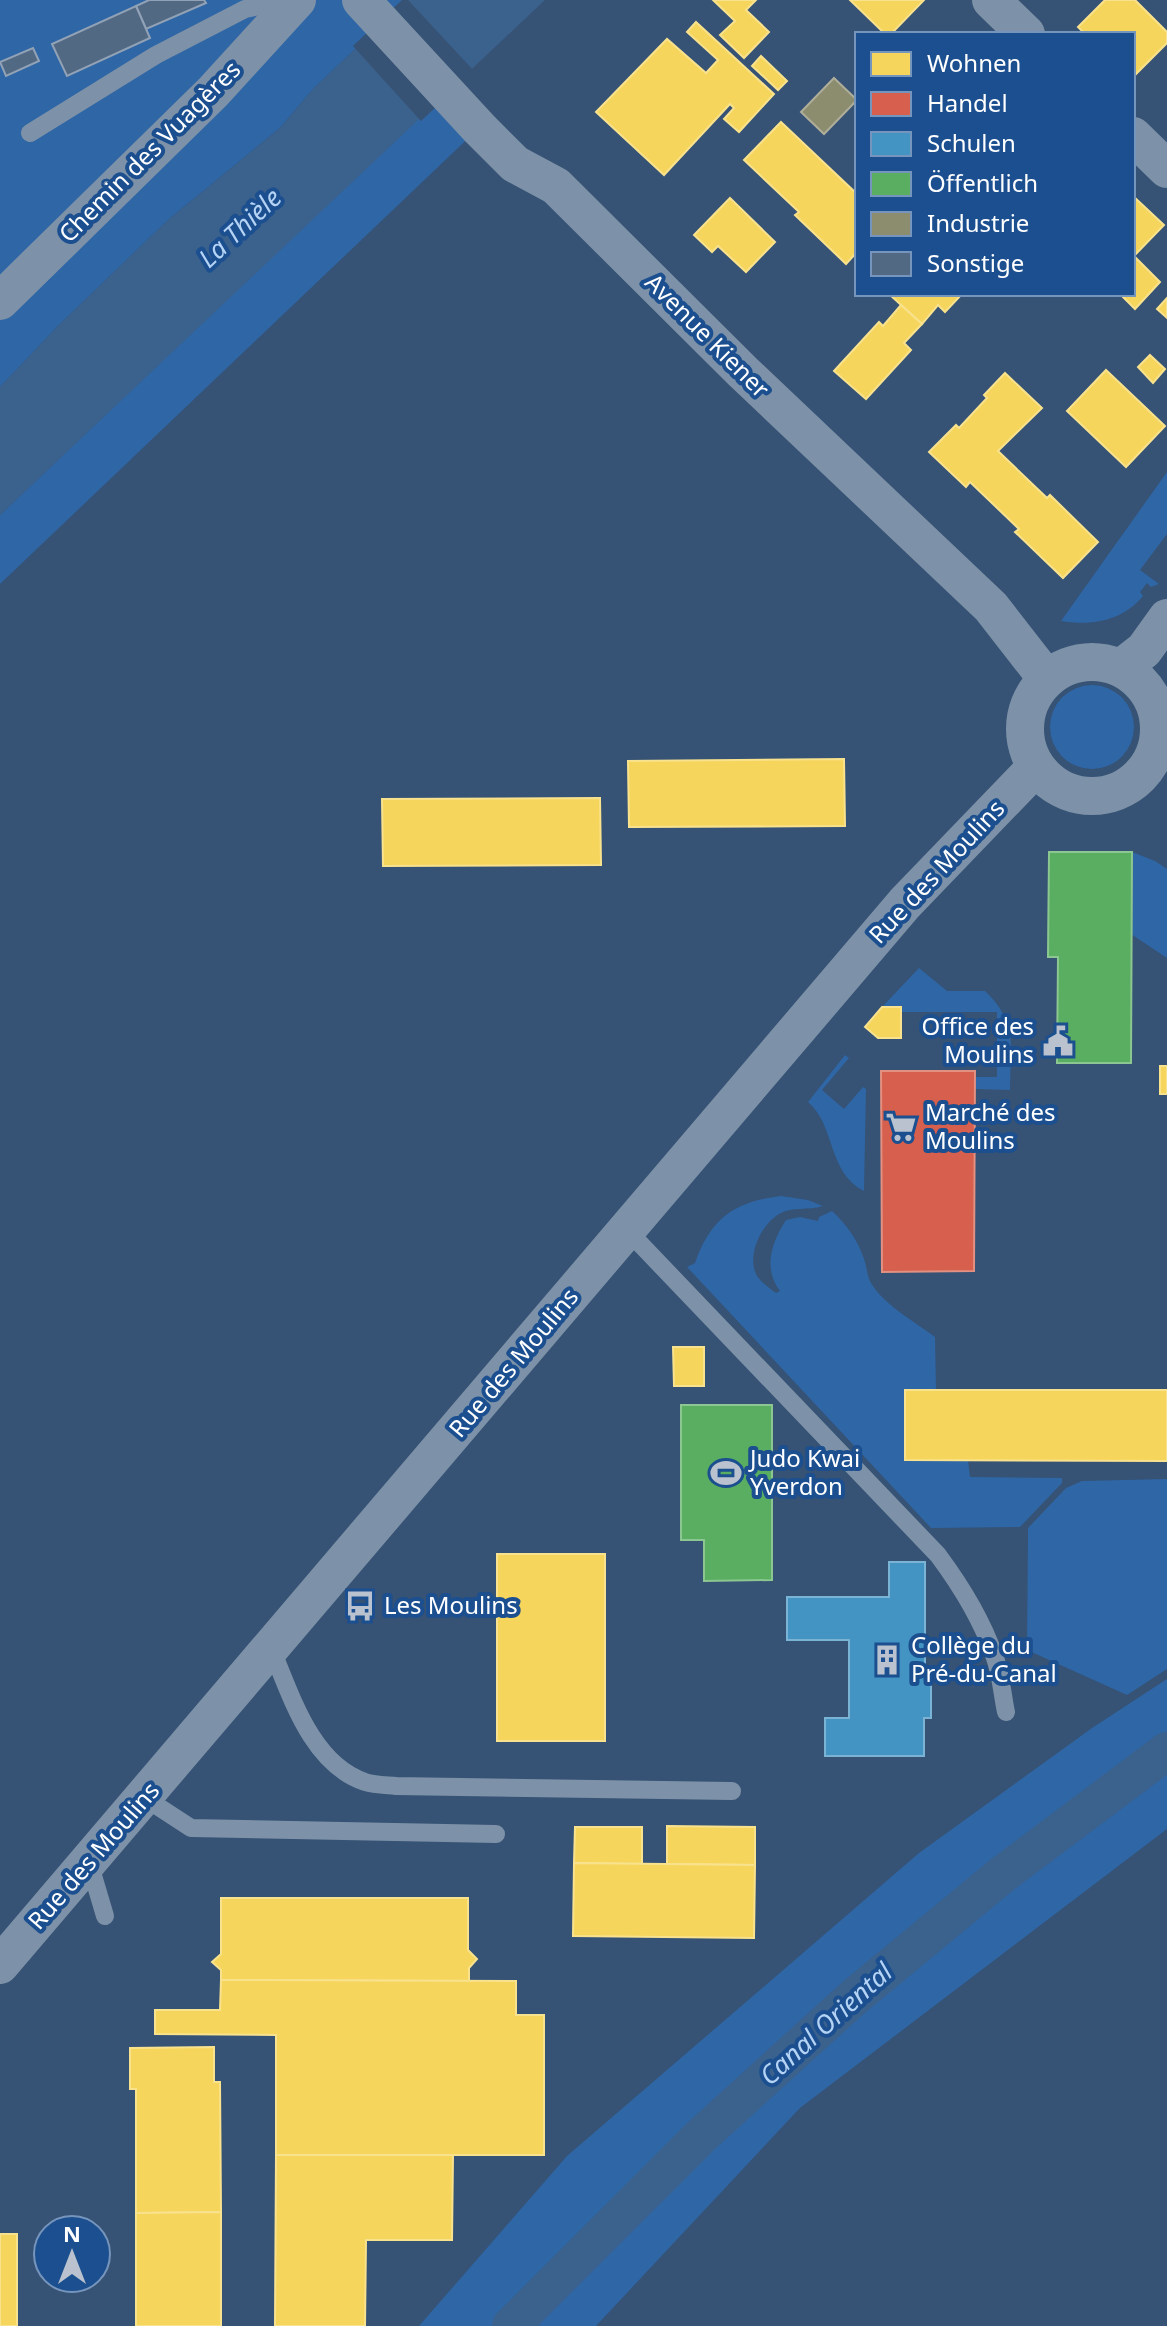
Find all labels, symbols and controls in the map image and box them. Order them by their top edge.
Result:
legend [855,32,1135,296]
text: Wohnen [927,46,1021,79]
street label: Chemin des Vuagères [51,53,247,249]
text: Handel [927,86,1008,119]
text: Schulen [927,126,1016,159]
text: Öffentlich [927,166,1038,199]
water label: La Thièle [190,180,289,275]
text: Industrie [927,206,1029,239]
text: Sonstige [927,246,1024,279]
street label: Avenue Kiener [639,266,778,404]
street label: Rue des Moulins [861,792,1011,950]
place label: Office des Moulins [921,1009,1034,1070]
public building icon: Office des Moulins [1041,1024,1075,1058]
place label: Marché des Moulins [925,1095,1056,1156]
supermarket icon: Marché des Moulins [884,1110,918,1144]
street label: Rue des Moulins [441,1280,585,1444]
place label: Judo Kwai Yverdon [748,1441,860,1502]
sports icon: Judo Kwai Yverdon [709,1456,743,1490]
place label: Les Moulins [384,1588,518,1621]
bus stop icon: Les Moulins [343,1589,377,1623]
place label: Collège du Pré-du-Canal [911,1628,1057,1689]
building icon: Collège du Pré-du-Canal [870,1643,904,1677]
street label: Rue des Moulins [20,1774,166,1936]
water label: Canal Oriental [751,1953,900,2093]
north arrow [32,2214,112,2294]
text: N [63,2218,81,2248]

